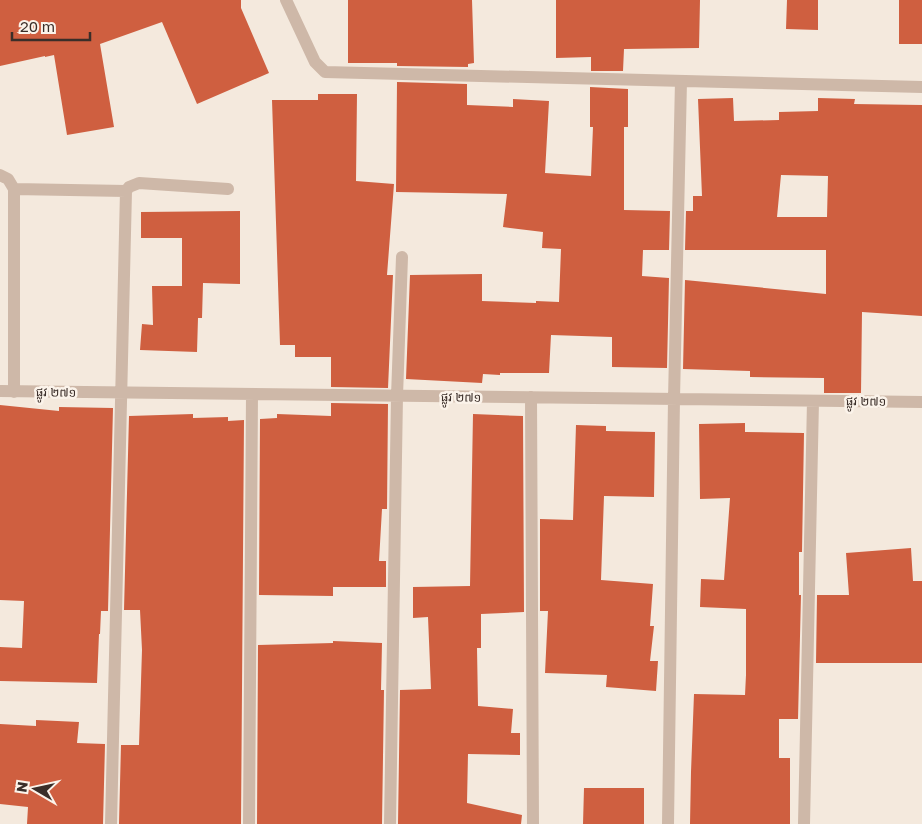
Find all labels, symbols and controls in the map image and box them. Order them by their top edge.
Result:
scale bar [12,10,90,42]
text: 20 m [20,17,55,35]
street label: ផ្លូវ ២៧១ [36,384,76,403]
street label: ផ្លូវ ២៧១ [441,389,481,408]
street label: ផ្លូវ ២៧១ [846,393,886,412]
north arrow [10,764,60,814]
text: N [12,780,31,793]

